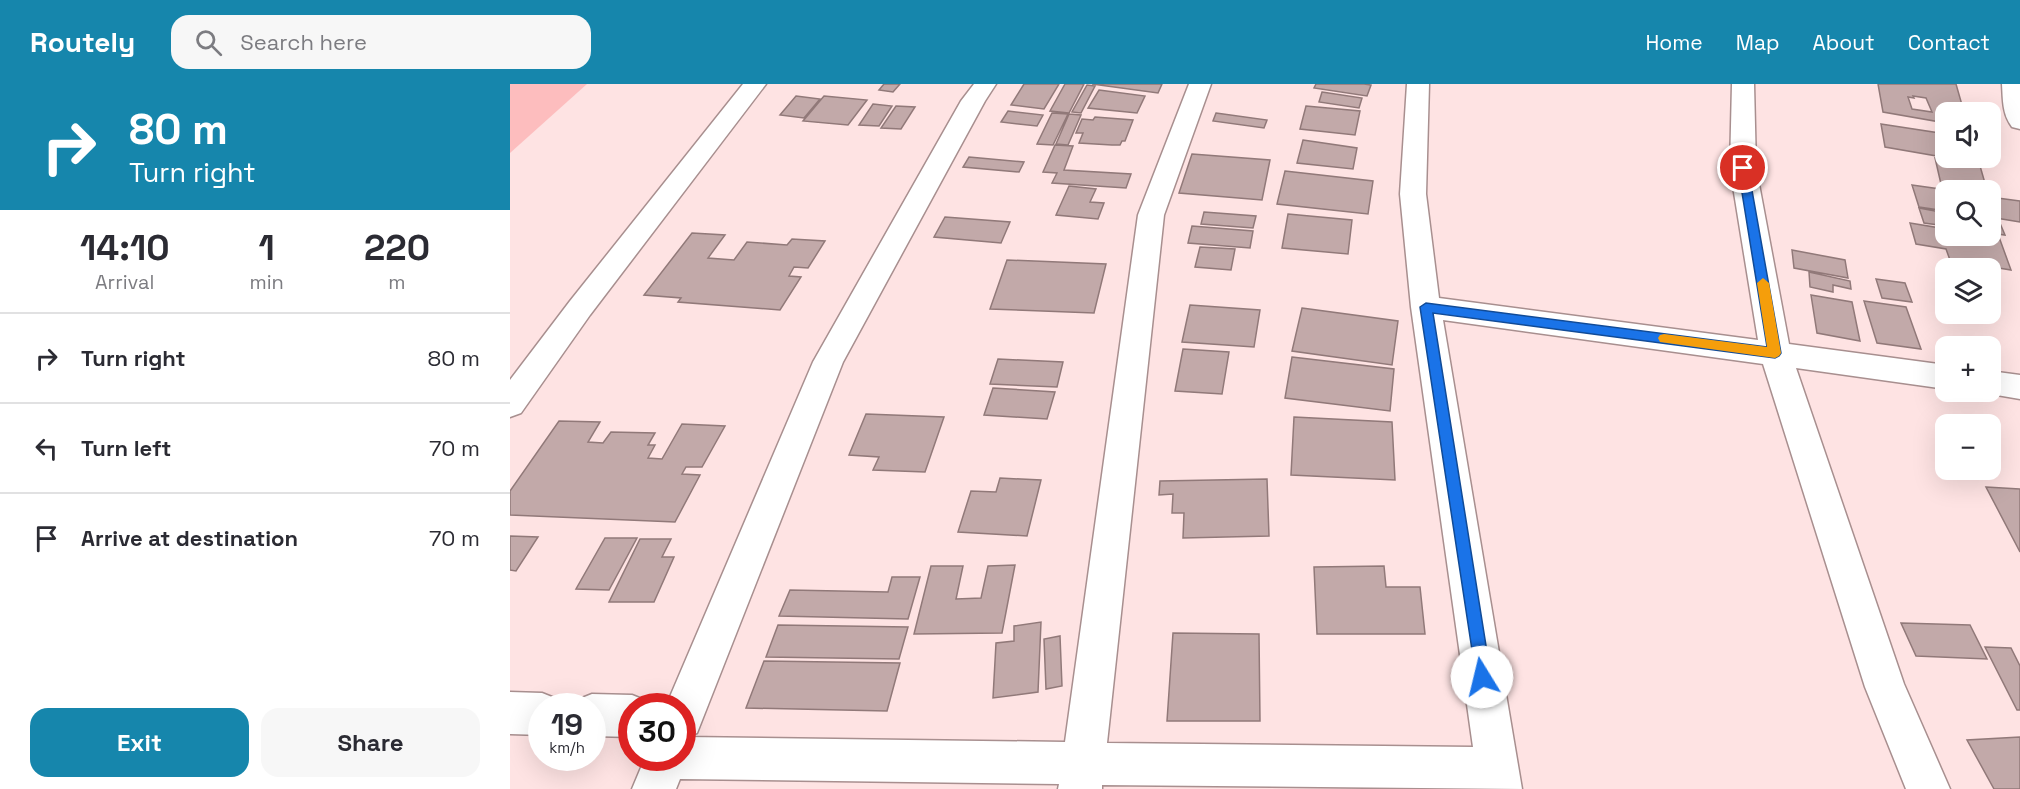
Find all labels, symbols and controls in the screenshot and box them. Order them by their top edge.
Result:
search box [171,15,591,69]
text: Routely [30,24,135,60]
icon: search [192,26,225,59]
text: Search here [240,28,367,56]
text: Home [1645,29,1703,56]
text: Map [1736,29,1780,56]
text: About [1813,29,1875,56]
text: Contact [1908,29,1990,56]
map controls [1935,102,2001,480]
button: sound [1935,102,2001,168]
text: 80 m [129,103,228,156]
icon: right [30,108,108,186]
pin [1717,142,1768,193]
icon: arrive [1726,151,1759,184]
text: Turn right [129,155,256,190]
button: search [1935,180,2001,246]
text: 14:10 [80,225,170,271]
text: 1 [259,225,275,271]
text: 220 [364,225,430,271]
button: layers [1935,258,2001,324]
text: Arrival [95,269,154,295]
text: min [250,269,284,295]
text: m [388,269,406,295]
button: + [1935,336,2001,402]
icon: right [30,342,63,375]
text: Turn right [81,344,186,372]
text: 80 m [428,344,480,372]
button: − [1935,414,2001,480]
icon: left [30,432,63,465]
text: Turn left [81,434,171,462]
text: 70 m [429,434,480,462]
icon: arrive [30,522,63,555]
text: Arrive at destination [81,524,298,552]
text: 70 m [429,524,480,552]
position arrow [1450,645,1514,709]
speed limit sign: 30 [618,693,696,771]
text: 19 [551,705,583,744]
button: Exit [30,708,249,777]
button: Share [261,708,480,777]
text: km/h [549,738,585,757]

